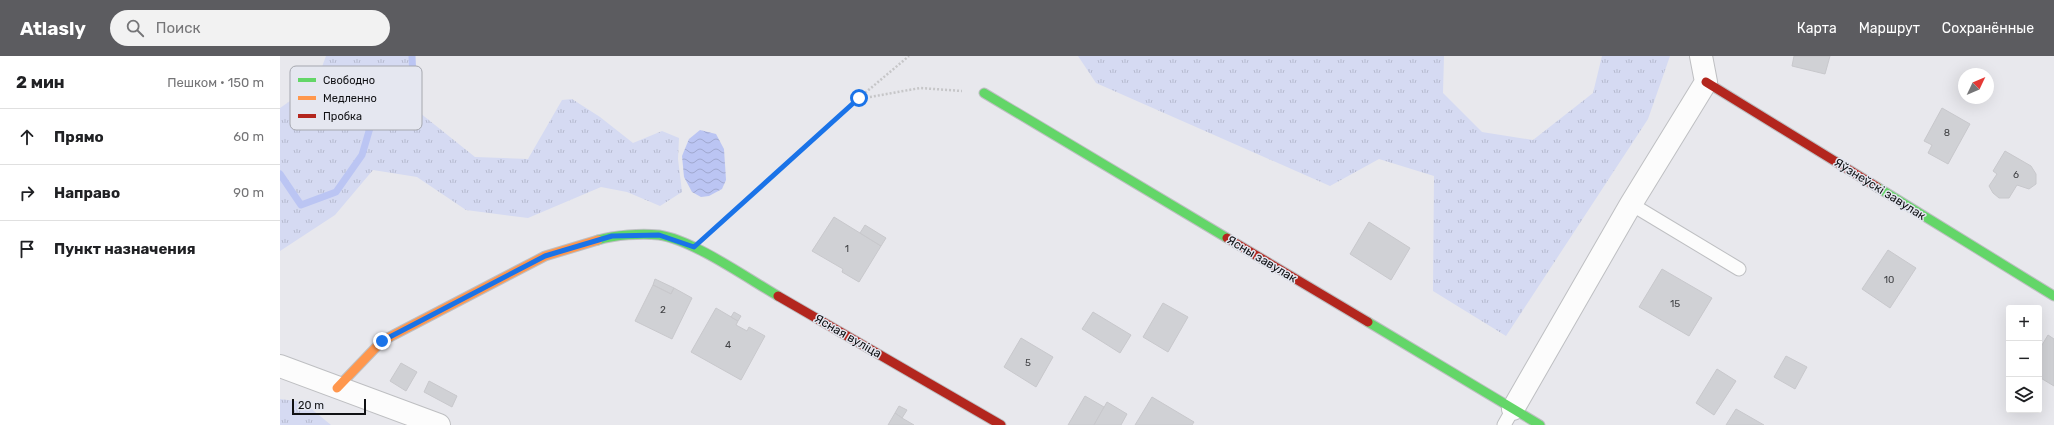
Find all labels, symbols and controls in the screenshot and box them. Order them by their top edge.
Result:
search box [110,10,390,46]
text: Atlasly [20,17,86,40]
icon: search [124,17,146,39]
text: Поиск [156,19,201,37]
text: Карта [1797,20,1837,37]
text: Маршрут [1859,20,1920,37]
text: Сохранённые [1942,20,2034,37]
legend [290,66,422,130]
north arrow [1958,68,1994,104]
text: 2 мин [16,72,65,92]
text: Свободно [323,74,375,87]
text: Пешком · 150 m [167,75,264,90]
route start [850,89,868,107]
text: Медленно [323,92,377,105]
text: Пробка [323,110,362,123]
icon: ahead [16,126,38,148]
house number: 8 [1944,127,1950,139]
text: Прямо [54,128,104,146]
text: 60 m [233,129,264,144]
street label: Яўзнеўскі завулак [1832,155,1929,223]
house number: 6 [2013,169,2019,181]
icon: right [16,182,38,204]
text: Направо [54,184,120,202]
text: 90 m [233,185,264,200]
street label: Ясны завулак [1225,233,1300,286]
icon: arrive [16,238,38,260]
text: Пункт назначения [54,240,196,258]
house number: 1 [845,243,849,255]
house number: 10 [1884,274,1894,286]
house number: 15 [1670,298,1680,310]
house number: 2 [660,304,666,316]
map controls [2006,305,2042,413]
button: + [2006,305,2042,341]
street label: Ясная вуліца [812,311,884,361]
route end [373,332,391,350]
house number: 4 [725,339,731,351]
button: − [2006,341,2042,377]
house number: 5 [1025,357,1031,369]
button: layers [2006,377,2042,413]
scale bar [292,397,366,416]
text: 20 m [298,399,324,412]

